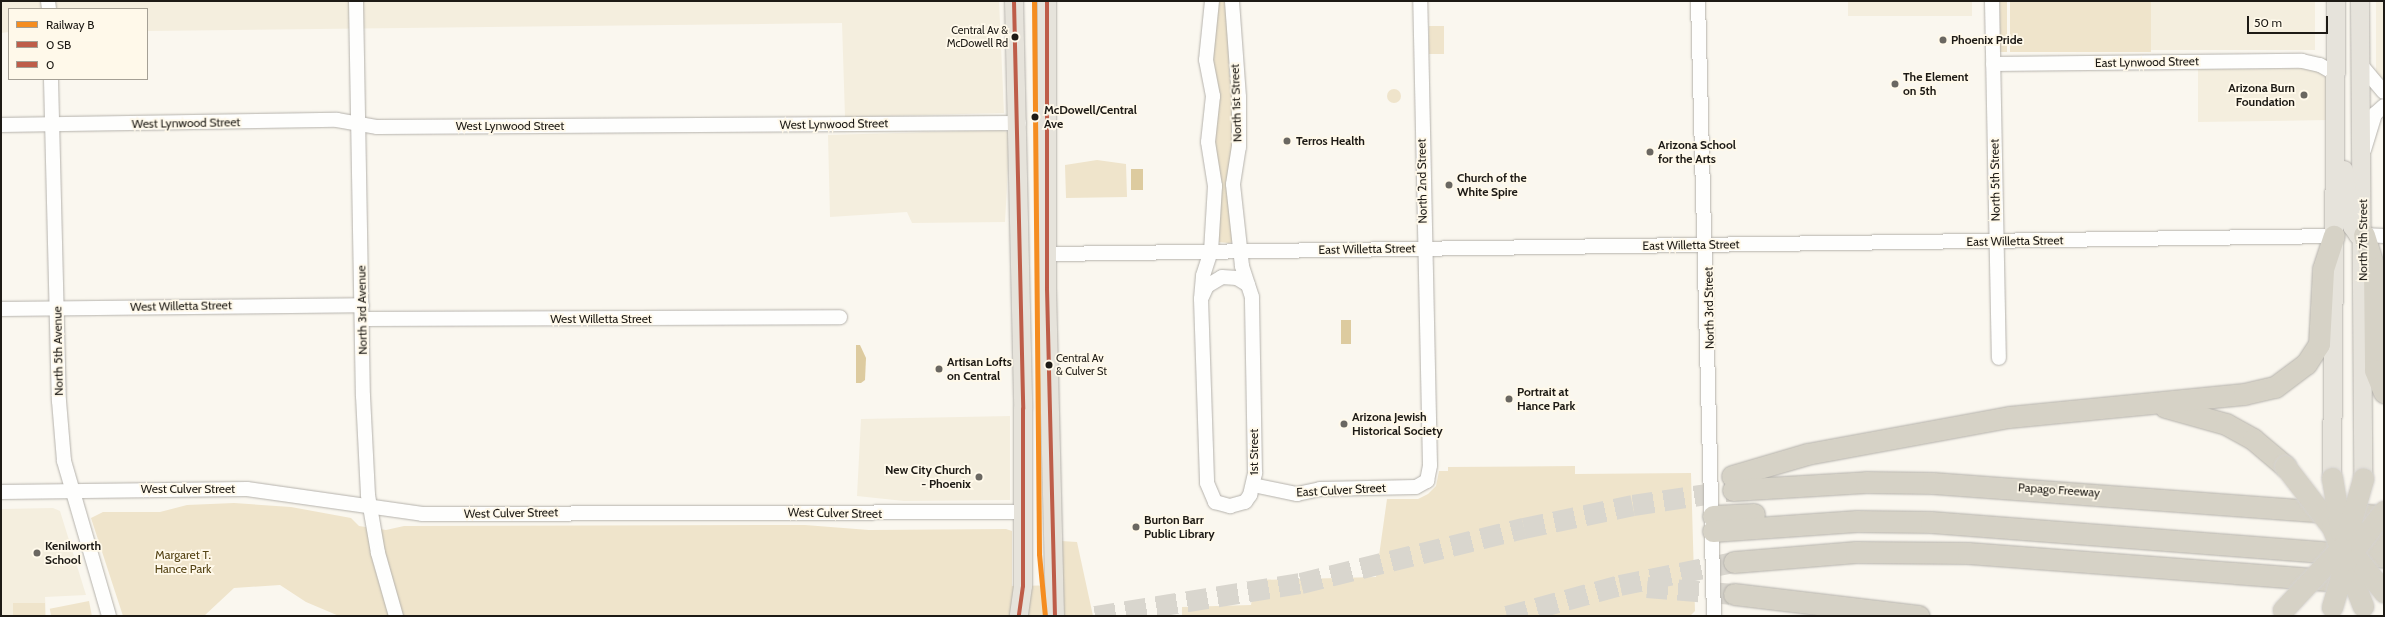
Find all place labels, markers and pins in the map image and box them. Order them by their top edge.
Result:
place label: Central Av & McDowell Rd [947,24,1008,50]
marker: Central Av & McDowell Rd [1010,32,1020,42]
place label: Phoenix Pride [1951,33,2023,47]
marker: Phoenix Pride [1938,35,1948,45]
place label: The Element on 5th [1903,70,1968,98]
marker: The Element on 5th [1890,79,1900,89]
place label: Arizona Burn Foundation [2228,81,2295,109]
marker: Arizona Burn Foundation [2298,89,2310,101]
place label: McDowell/Central Ave [1044,103,1137,131]
marker: McDowell/Central Ave [1028,110,1042,124]
place label: Terros Health [1296,134,1365,148]
marker: Terros Health [1281,135,1293,147]
place label: Arizona School for the Arts [1658,138,1736,166]
marker: Arizona School for the Arts [1645,147,1655,157]
place label: Church of the White Spire [1457,171,1527,199]
marker: Church of the White Spire [1444,180,1454,190]
place label: Central Av & Culver St [1056,352,1107,378]
place label: Artisan Lofts on Central [947,355,1012,383]
marker: Central Av & Culver St [1044,360,1054,370]
marker: Artisan Lofts on Central [934,364,944,374]
place label: Portrait at Hance Park [1517,385,1575,413]
marker: Portrait at Hance Park [1504,394,1514,404]
place label: Arizona Jewish Historical Society [1352,410,1443,438]
marker: Arizona Jewish Historical Society [1339,419,1349,429]
place label: New City Church - Phoenix [885,463,971,491]
marker: New City Church - Phoenix [974,472,984,482]
place label: Burton Barr Public Library [1144,513,1215,541]
marker: Burton Barr Public Library [1131,522,1141,532]
place label: Kenilworth School [45,539,101,567]
marker: Kenilworth School [32,548,42,558]

